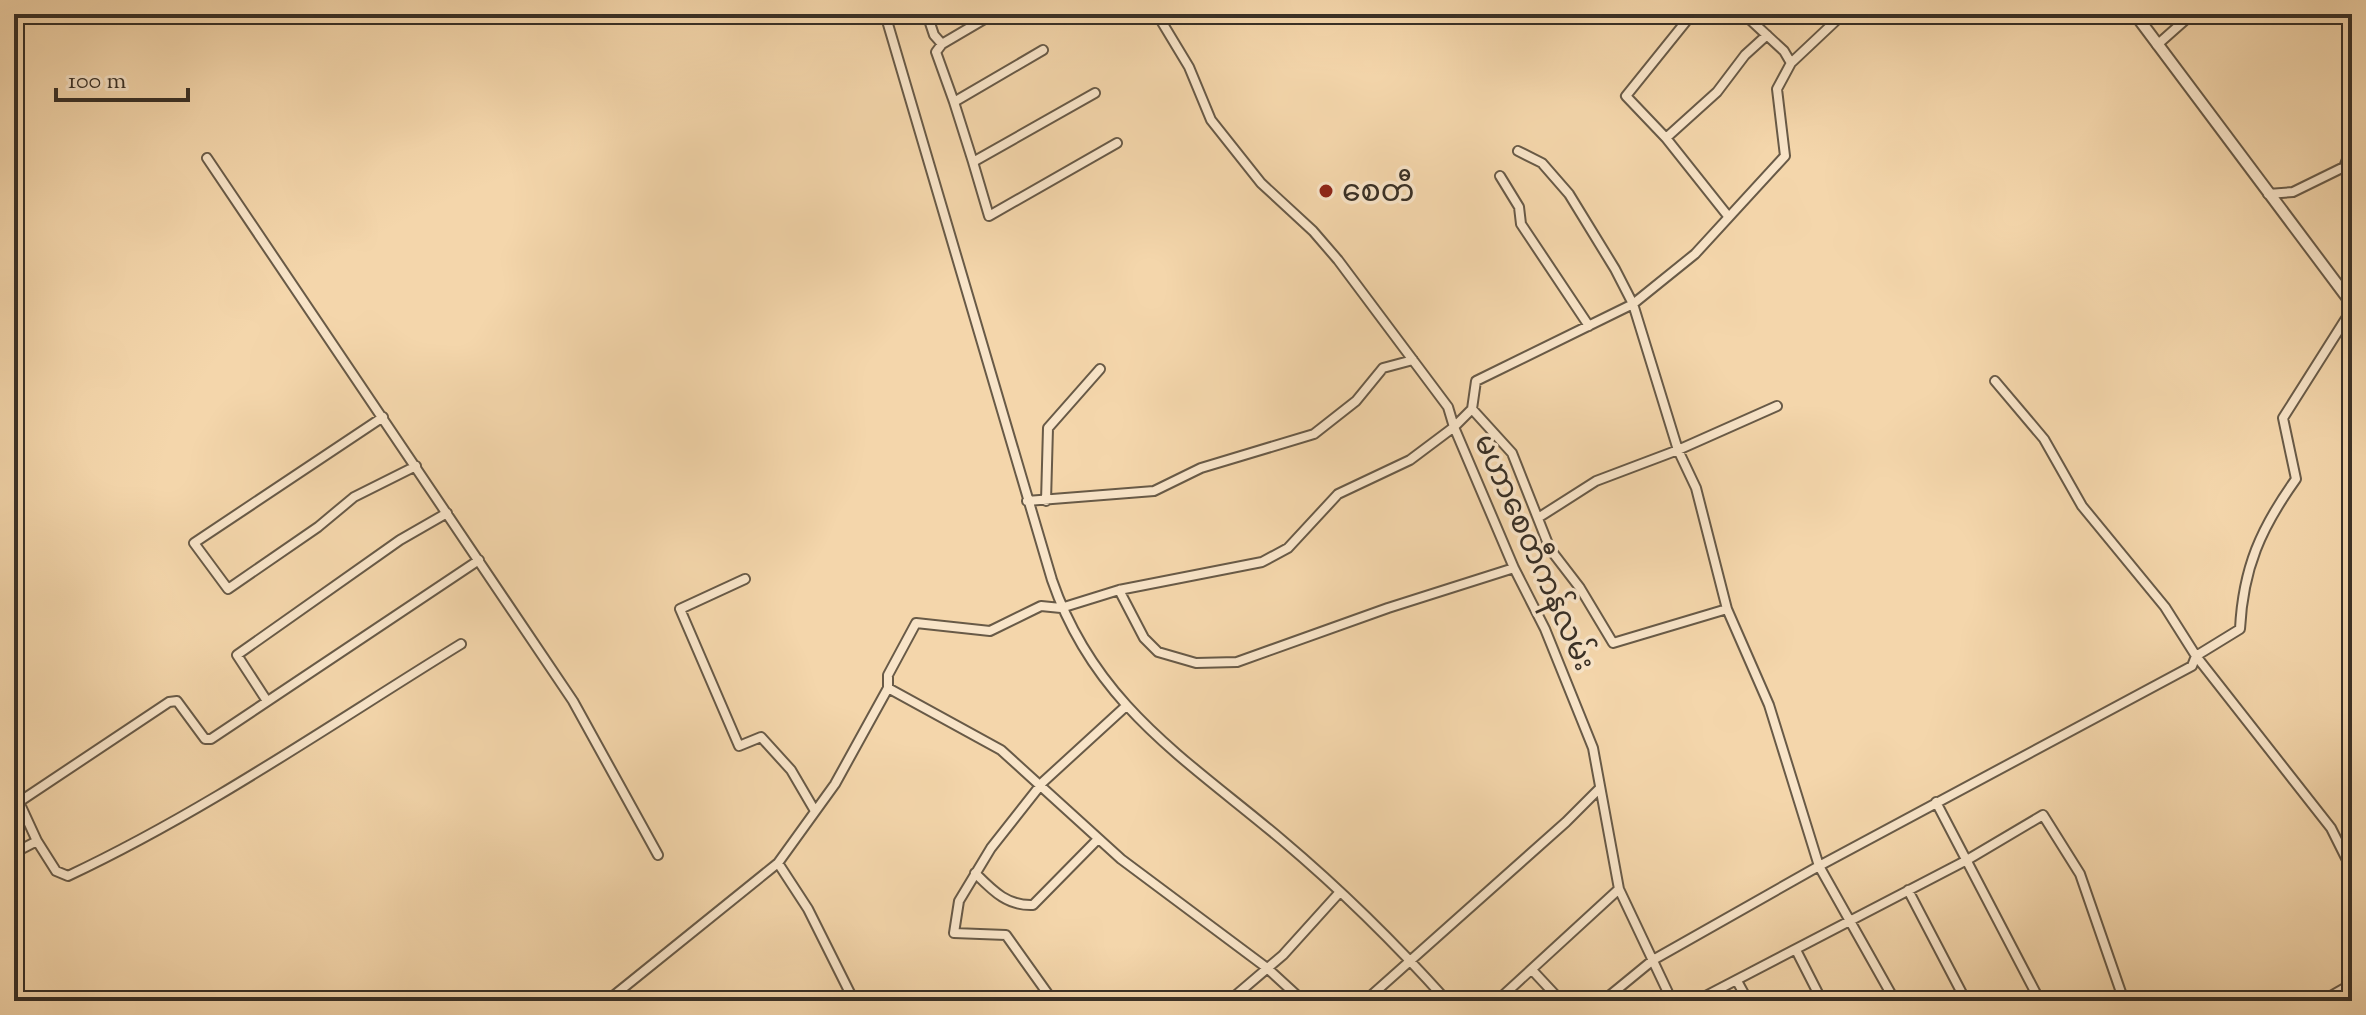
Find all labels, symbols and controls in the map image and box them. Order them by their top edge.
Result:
scale bar [56,52,188,102]
text: 100 m [68,65,126,99]
place label: စေတီ [1342,169,1414,215]
marker: စေတီ [1317,182,1335,200]
street label: မဟာစေတီကန်လမ်း [1460,426,1607,679]

